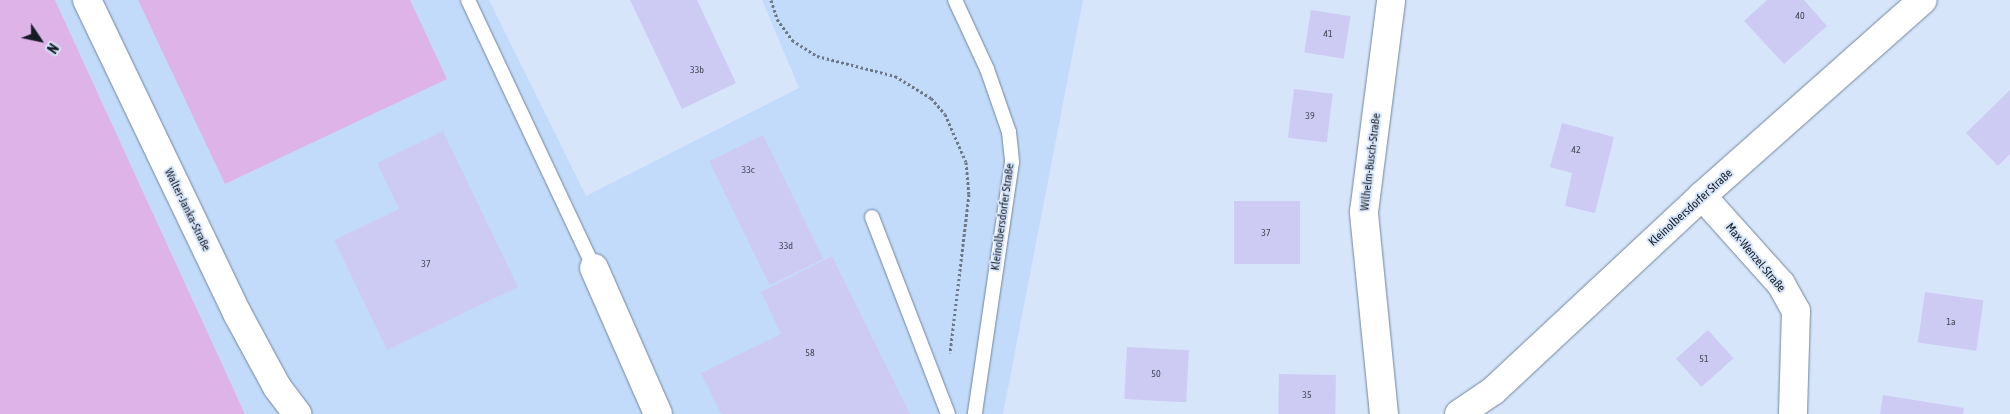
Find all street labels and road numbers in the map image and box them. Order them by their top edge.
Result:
street label: Wilhelm-Busch-Straße [1358,112,1384,212]
street label: Kleinolbersdorfer Straße [988,163,1018,271]
street label: Walter-Janka-Straße [161,166,213,254]
street label: Kleinolbersdorfer Straße [1646,167,1736,249]
street label: Max-Wenzel-Straße [1722,221,1788,295]

